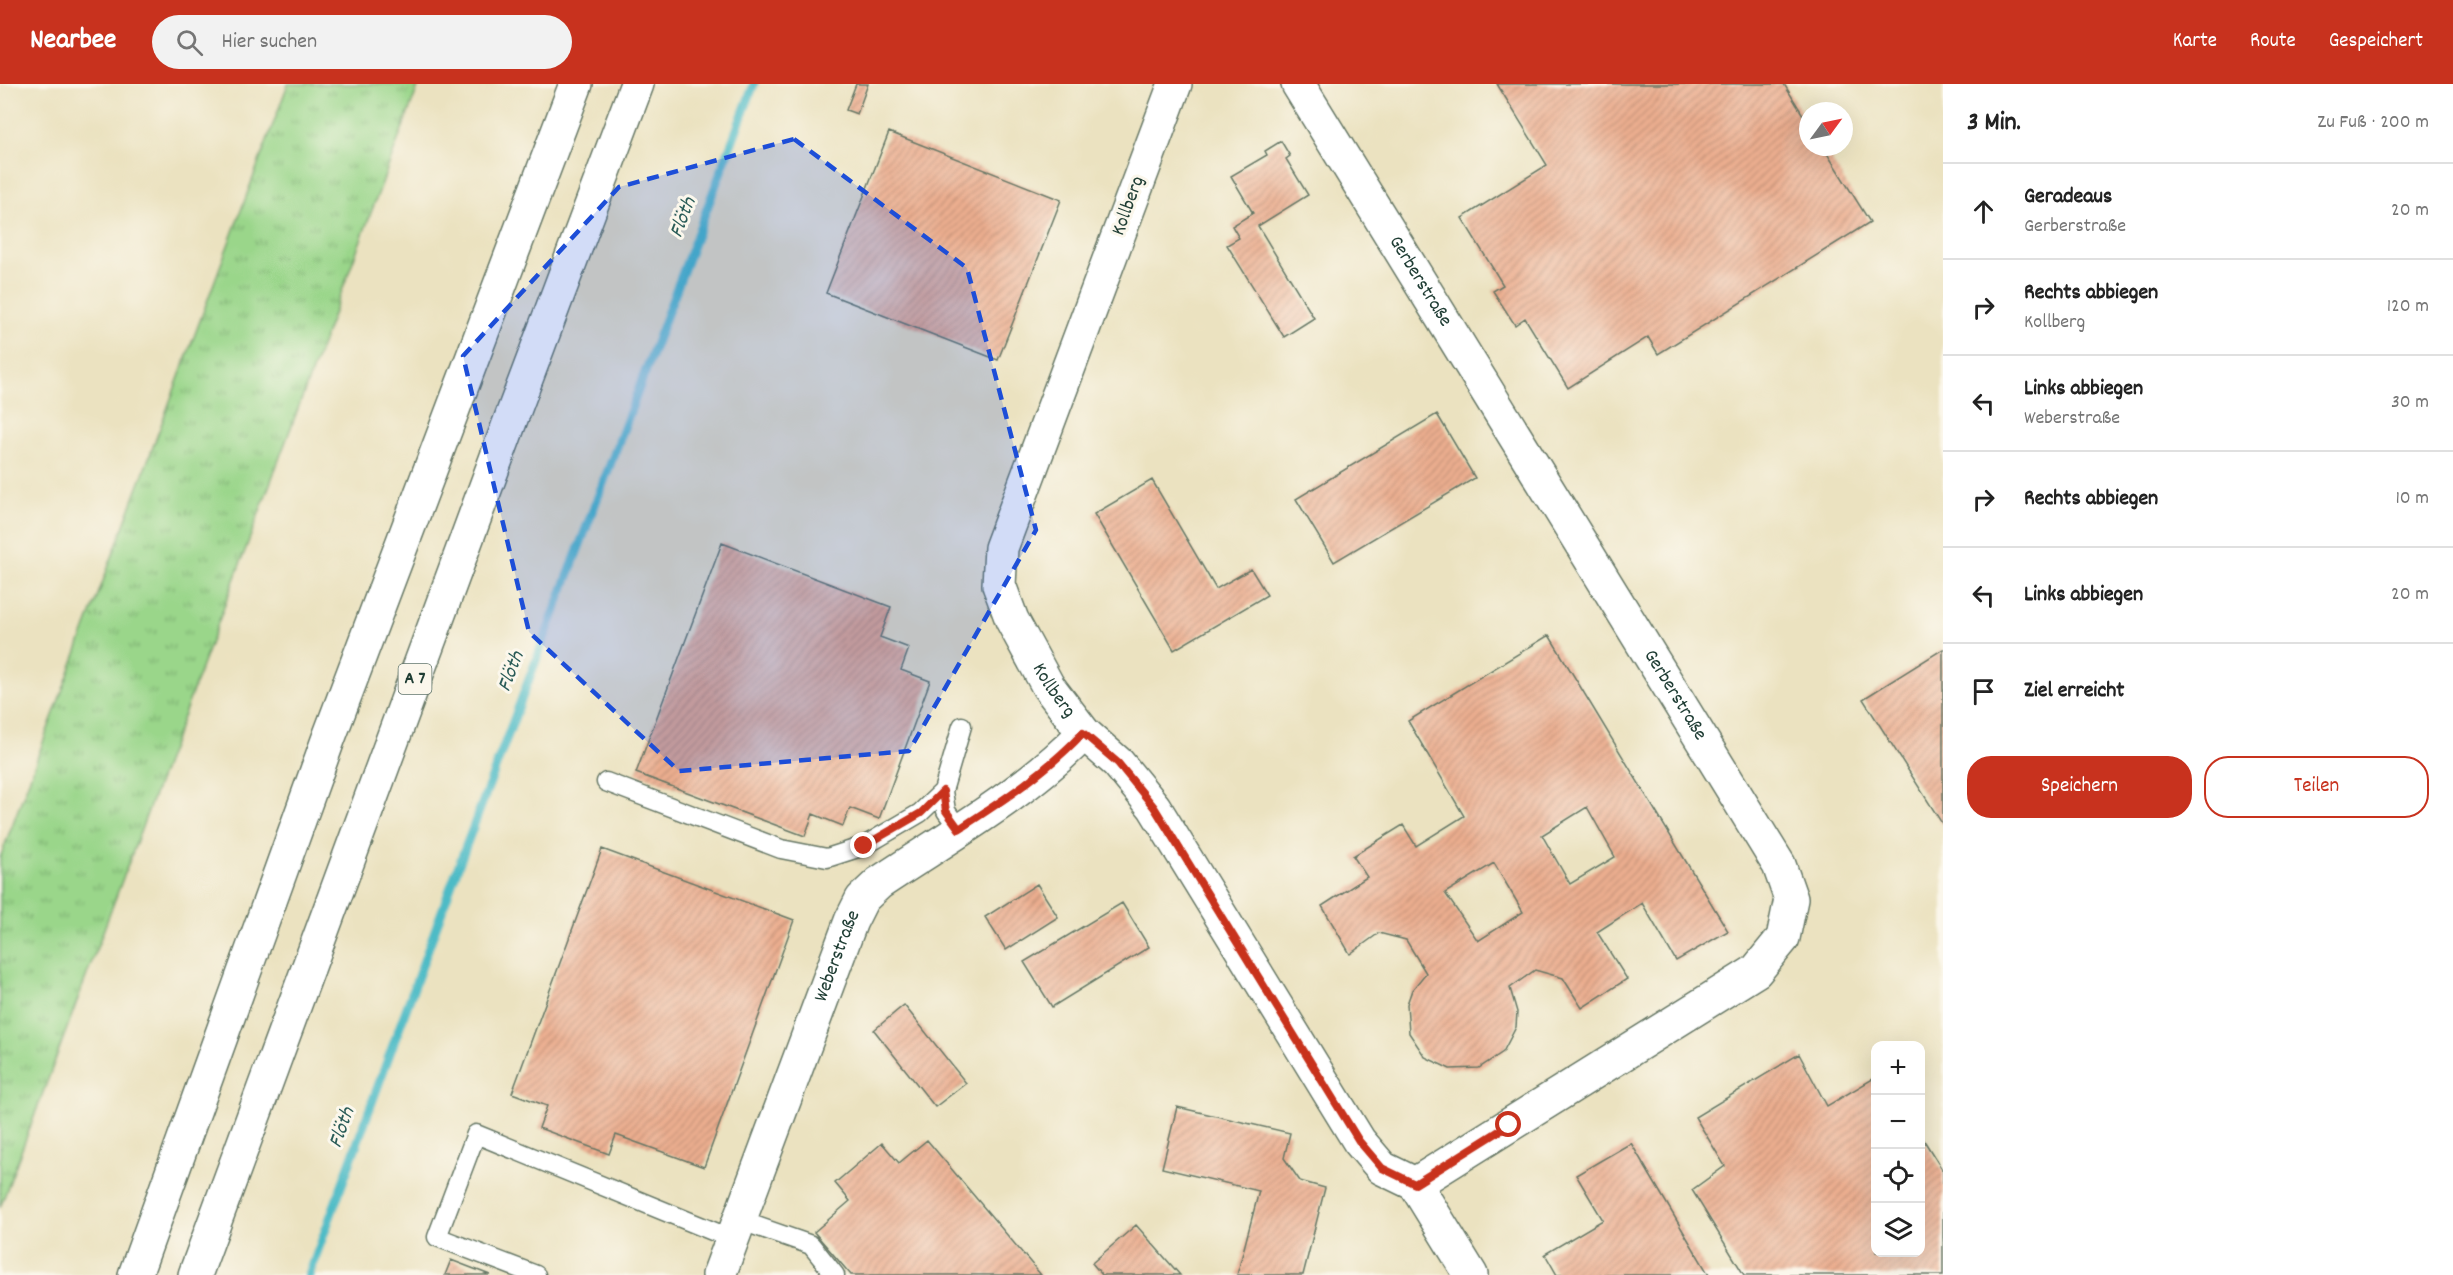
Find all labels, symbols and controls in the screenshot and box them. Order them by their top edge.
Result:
search box [152,15,572,69]
text: Nearbee [30,22,116,62]
icon: search [173,26,206,59]
text: Hier suchen [221,27,317,58]
text: Karte [2173,27,2217,57]
text: Route [2250,27,2296,57]
text: Gespeichert [2329,27,2423,57]
north arrow [1799,102,1853,156]
text: 3 Min. [1967,105,2021,142]
text: Zu Fuß · 200 m [2317,109,2429,137]
street label: Kollberg [1105,172,1153,240]
text: Geradeaus [2024,182,2112,213]
water label: Flöth [663,192,706,243]
icon: ahead [1967,195,2000,228]
text: 20 m [2391,197,2429,225]
text: Gerberstraße [2024,213,2126,241]
street label: Gerberstraße [1381,231,1458,333]
text: Rechts abbiegen [2024,278,2158,309]
icon: right [1967,291,2000,324]
text: 120 m [2387,293,2429,321]
text: Kollberg [2024,309,2085,337]
text: Links abbiegen [2024,374,2143,405]
icon: left [1967,387,2000,420]
text: 30 m [2391,389,2429,417]
text: Weberstraße [2024,405,2120,433]
icon: right [1967,483,2000,516]
text: Rechts abbiegen [2024,484,2158,515]
text: 10 m [2395,485,2429,513]
icon: left [1967,579,2000,612]
text: Links abbiegen [2024,580,2143,611]
text: 20 m [2391,581,2429,609]
street label: Gerberstraße [1636,645,1713,746]
water label: Flöth [491,646,534,697]
street label: Kollberg [1024,658,1082,724]
road number: A 7 [398,664,432,694]
icon: arrive [1967,675,2000,708]
text: Ziel erreicht [2024,676,2124,707]
button: Speichern [1967,756,2192,818]
button: Teilen [2204,756,2429,818]
route end [850,832,876,858]
street label: Weberstraße [808,905,868,1006]
map controls [1871,1041,1925,1257]
button: + [1871,1041,1925,1095]
button: − [1871,1095,1925,1149]
water label: Flöth [322,1102,365,1152]
route start [1495,1111,1521,1137]
button: locate [1871,1149,1925,1203]
button: layers [1871,1203,1925,1257]

